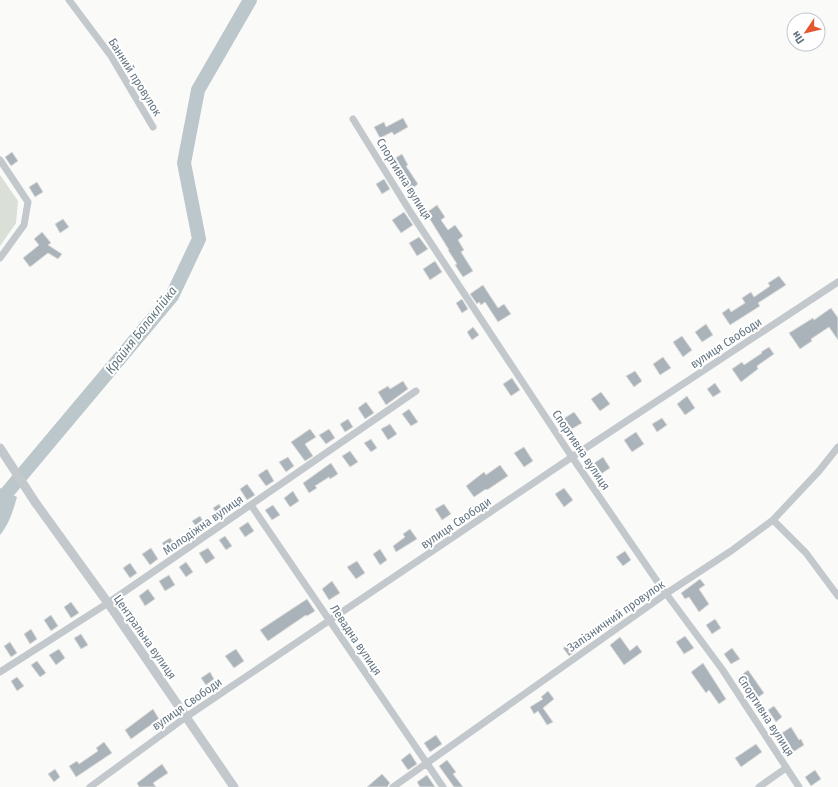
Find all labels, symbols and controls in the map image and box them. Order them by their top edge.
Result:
north arrow [786,12,826,52]
text: Пн [789,28,807,46]
street label: Банний провулок [105,36,165,119]
street label: Спортивна вулиця [373,136,435,222]
water label: Крайня Балаклійка [102,283,180,377]
street label: вулиця Свободи [688,315,764,371]
street label: Спортивна вулиця [549,407,613,493]
street label: Молодіжна вулиця [160,492,246,558]
street label: вулиця Свободи [418,494,494,552]
street label: Залізничний провулок [565,577,668,655]
street label: Центральна вулиця [111,592,179,682]
street label: Левадна вулиця [327,602,385,678]
street label: Спортивна вулиця [735,673,797,759]
street label: вулиця Свободи [149,675,225,733]

